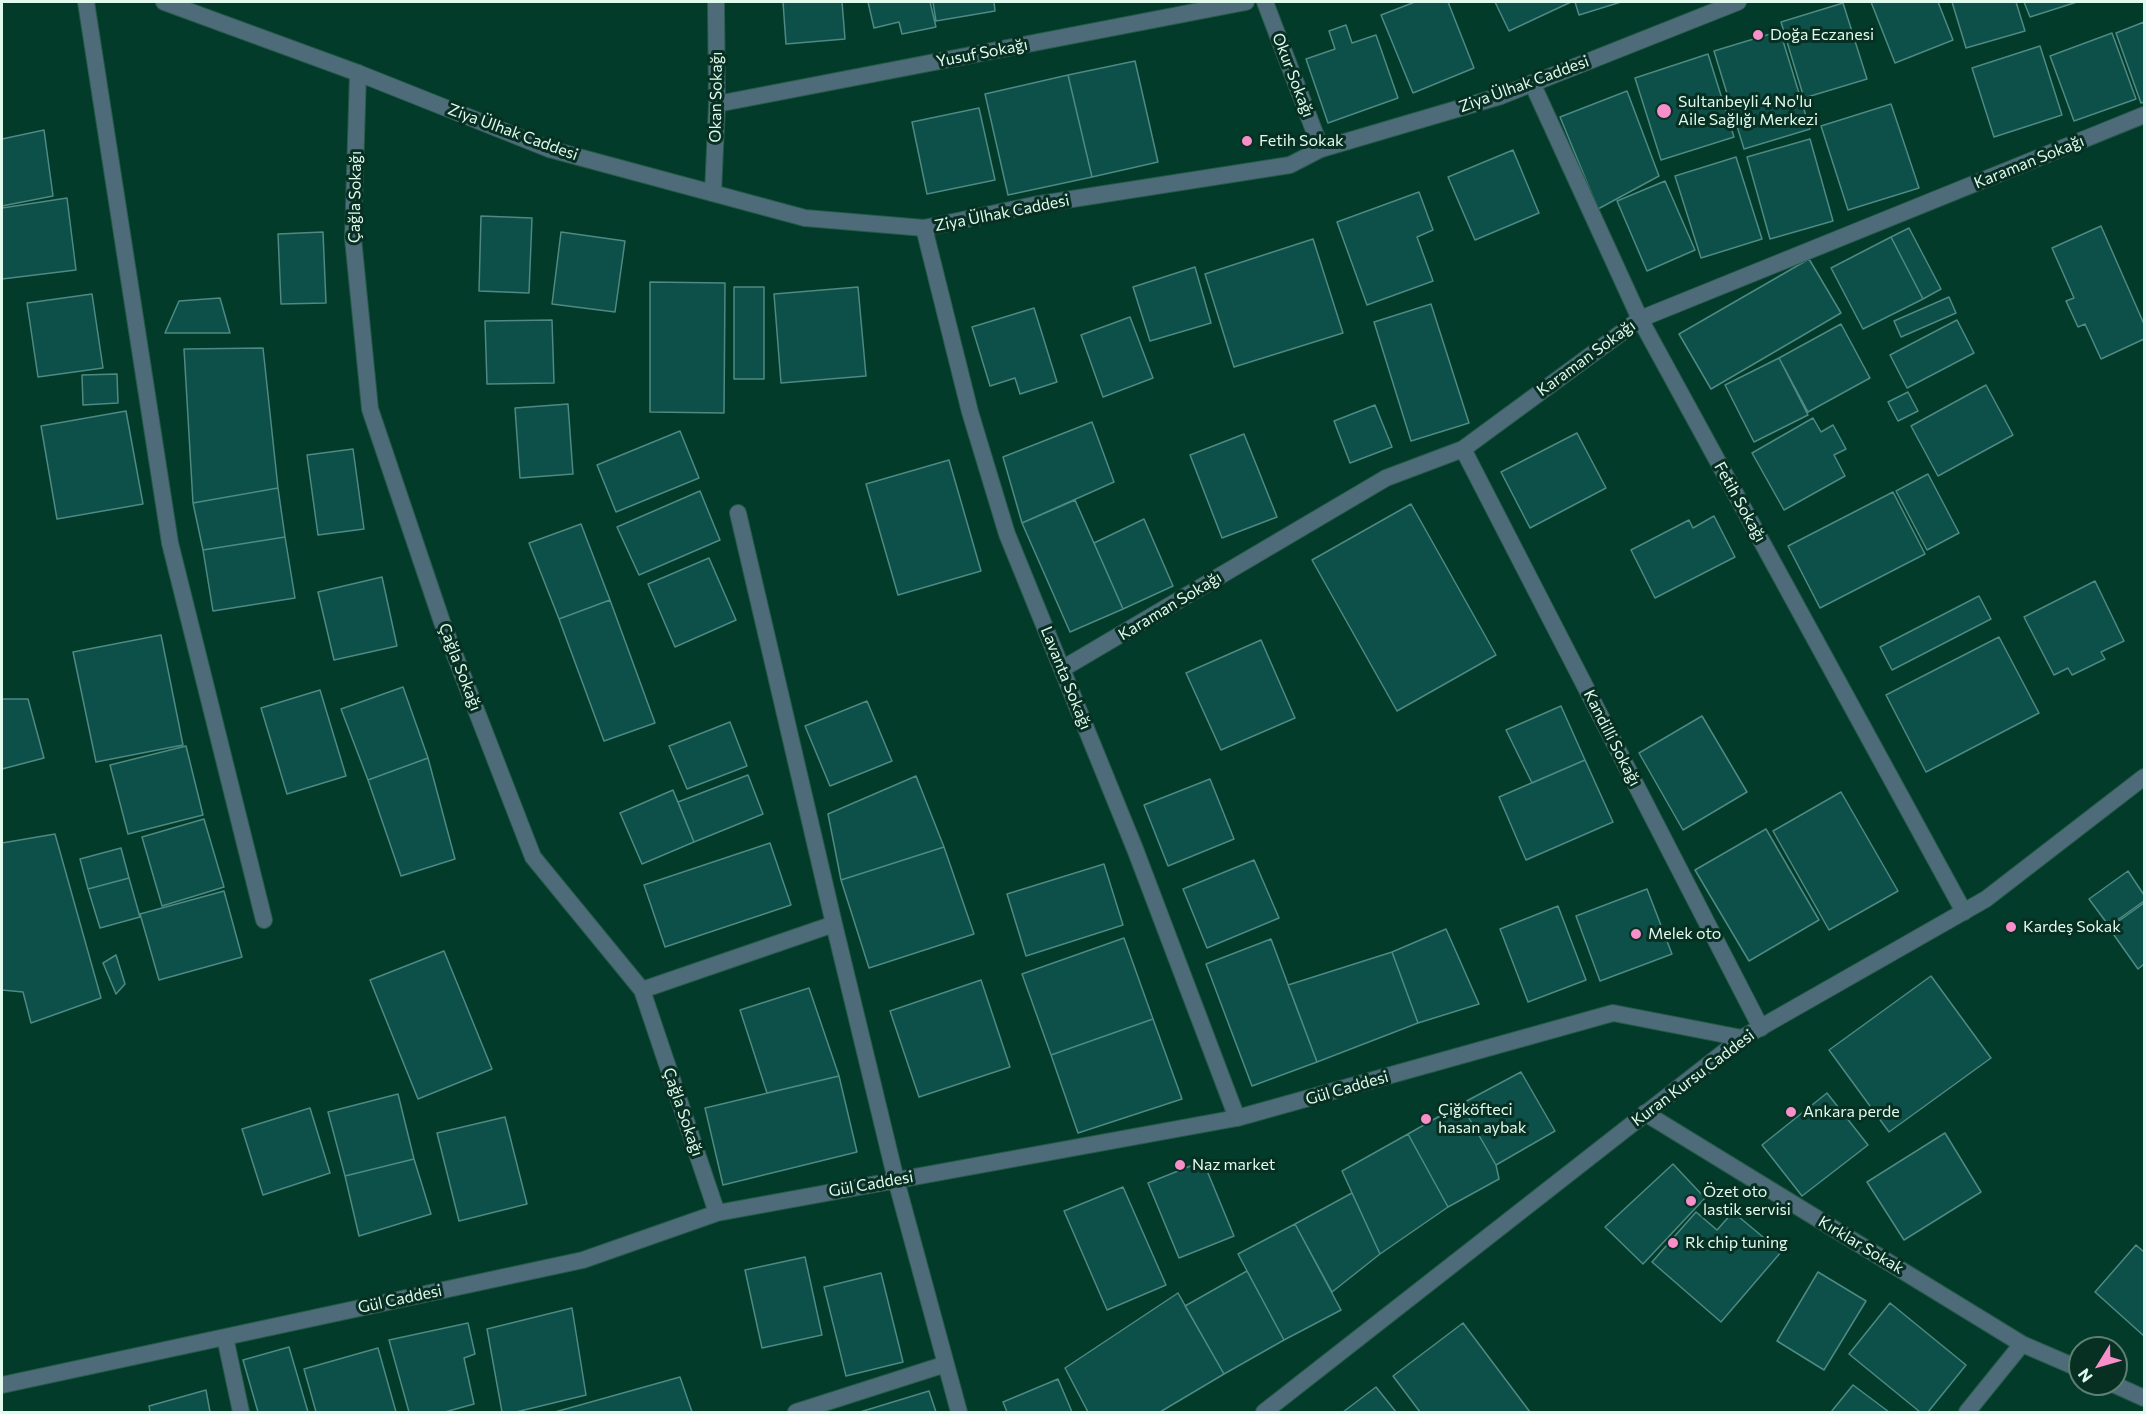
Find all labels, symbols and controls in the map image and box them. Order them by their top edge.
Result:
place label: Doğa Eczanesi [1770,25,1874,45]
marker: Doğa Eczanesi [1751,28,1765,42]
street label: Okur Sokağı [1268,30,1318,120]
street label: Yusuf Sokağı [935,35,1029,71]
street label: Okan Sokağı [706,51,726,143]
street label: Ziya Ülhak Caddesi [1456,52,1592,116]
place label: Sultanbeyli 4 No'lu Aile Sağlığı Merkezi [1678,92,1818,130]
street label: Ziya Ülhak Caddesi [445,100,581,164]
marker: Sultanbeyli 4 No'lu Aile Sağlığı Merkezi [1655,102,1673,120]
place label: Fetih Sokak [1259,131,1344,151]
street label: Karaman Sokağı [1971,131,2087,193]
marker: Fetih Sokak [1240,134,1254,148]
street label: Çağla Sokağı [345,151,365,243]
street label: Ziya Ülhak Caddesi [933,190,1071,236]
street label: Karaman Sokağı [1533,316,1639,400]
street label: Fetih Sokağı [1710,459,1770,545]
street label: Karaman Sokağı [1115,568,1225,644]
street label: Çağla Sokağı [435,620,485,714]
street label: Lavanta Sokağı [1037,624,1095,732]
street label: Kandilli Sokağı [1579,687,1645,789]
place label: Kardeş Sokak [2023,917,2121,937]
marker: Kardeş Sokak [2004,920,2018,934]
place label: Melek oto [1648,924,1721,944]
marker: Melek oto [1629,927,1643,941]
street label: Kuran Kursu Caddesi [1628,1026,1758,1130]
street label: Çağla Sokağı [659,1065,707,1159]
street label: Gül Caddesi [1303,1067,1391,1109]
place label: Çiğköfteci hasan aybak [1438,1100,1526,1138]
place label: Ankara perde [1803,1102,1900,1122]
marker: Ankara perde [1784,1105,1798,1119]
marker: Çiğköfteci hasan aybak [1419,1112,1433,1126]
place label: Naz market [1192,1155,1275,1175]
marker: Naz market [1173,1158,1187,1172]
street label: Gül Caddesi [827,1167,915,1201]
place label: Özet oto lastik servisi [1703,1182,1791,1220]
marker: Özet oto lastik servisi [1684,1194,1698,1208]
street label: Kırklar Sokak [1815,1212,1907,1278]
place label: Rk chip tuning [1685,1233,1788,1253]
marker: Rk chip tuning [1666,1236,1680,1250]
street label: Gül Caddesi [356,1281,444,1317]
north arrow [2068,1336,2128,1396]
text: N [2074,1365,2096,1386]

